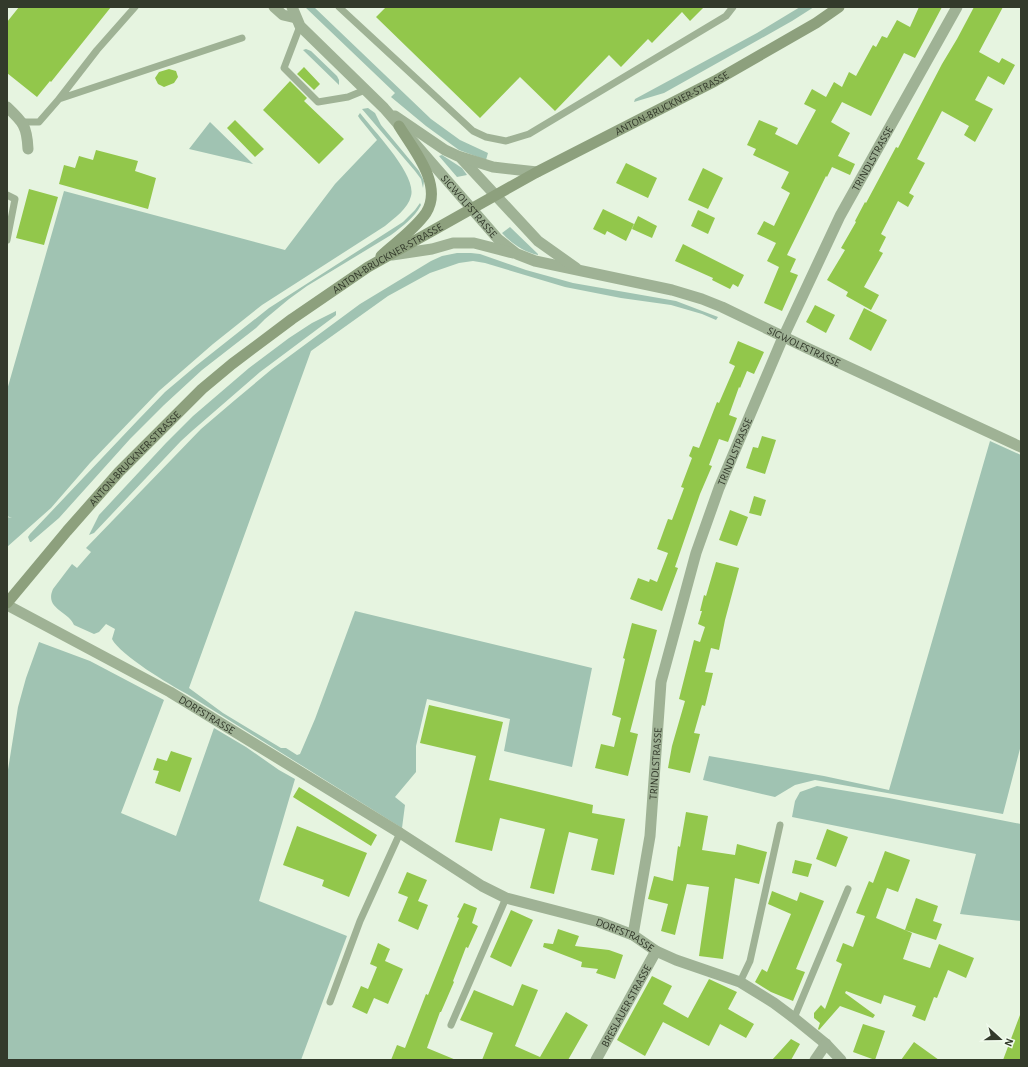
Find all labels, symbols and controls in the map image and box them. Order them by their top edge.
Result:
street label: ANTON-BRUCKNER-STRASSE [613,69,731,137]
street label: TRINDLSTRASSE [850,124,895,193]
street label: SIGWOLFSTRASSE [439,173,500,240]
street label: ANTON-BRUCKNER-STRASSE [330,221,445,295]
street label: SIGWOLFSTRASSE [766,324,843,368]
street label: ANTON-BRUCKNER-STRASSE [87,408,183,508]
street label: TRINDLSTRASSE [715,416,754,487]
street label: DORFSTRASSE [177,693,237,736]
street label: TRINDLSTRASSE [647,727,663,800]
street label: DORFSTRASSE [594,916,657,954]
street label: BRESLAUER STRASSE [599,962,653,1049]
north arrow [980,1019,1020,1059]
text: N [1002,1037,1015,1048]

